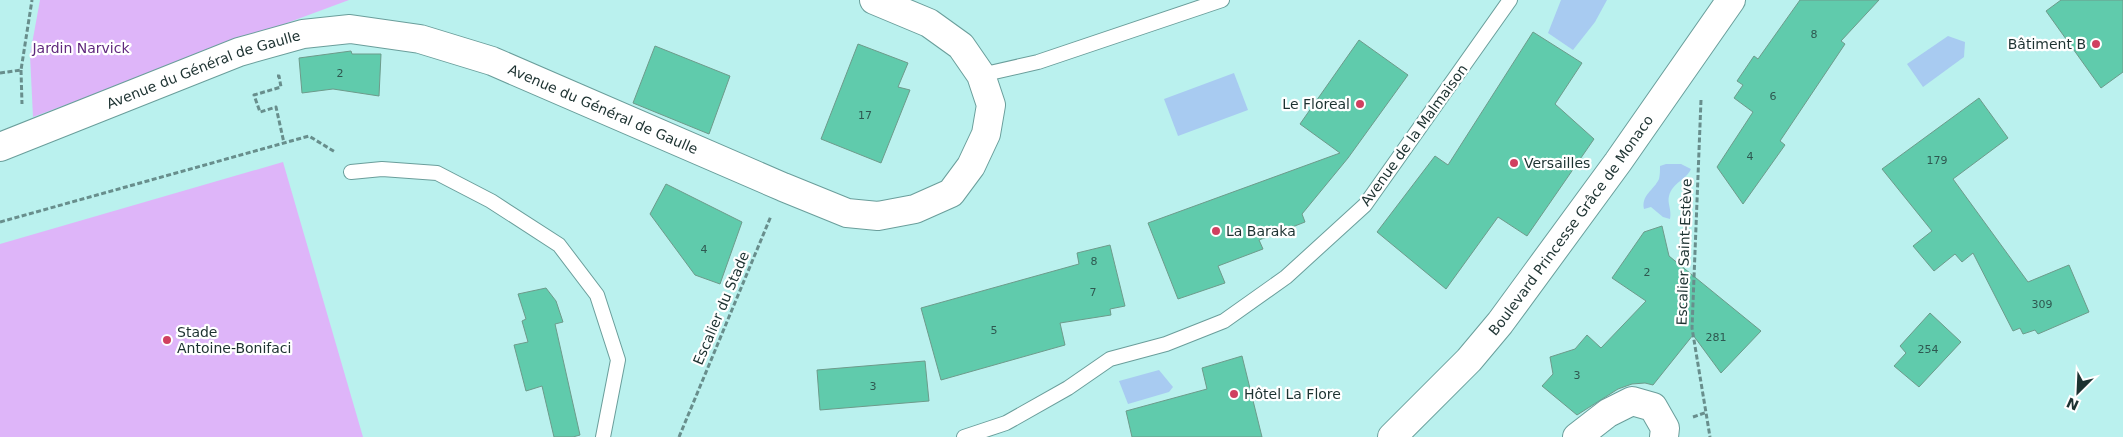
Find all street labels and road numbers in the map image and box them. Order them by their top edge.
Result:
street label: Avenue du Général de Gaulle [104,27,302,112]
street label: Avenue du Général de Gaulle [506,61,700,157]
street label: Avenue de la Malmaison [1357,61,1471,209]
street label: Boulevard Princesse Grâce de Monaco [1485,112,1656,338]
street label: Escalier Saint-Estève [1673,178,1695,326]
street label: Escalier du Stade [690,249,752,367]

